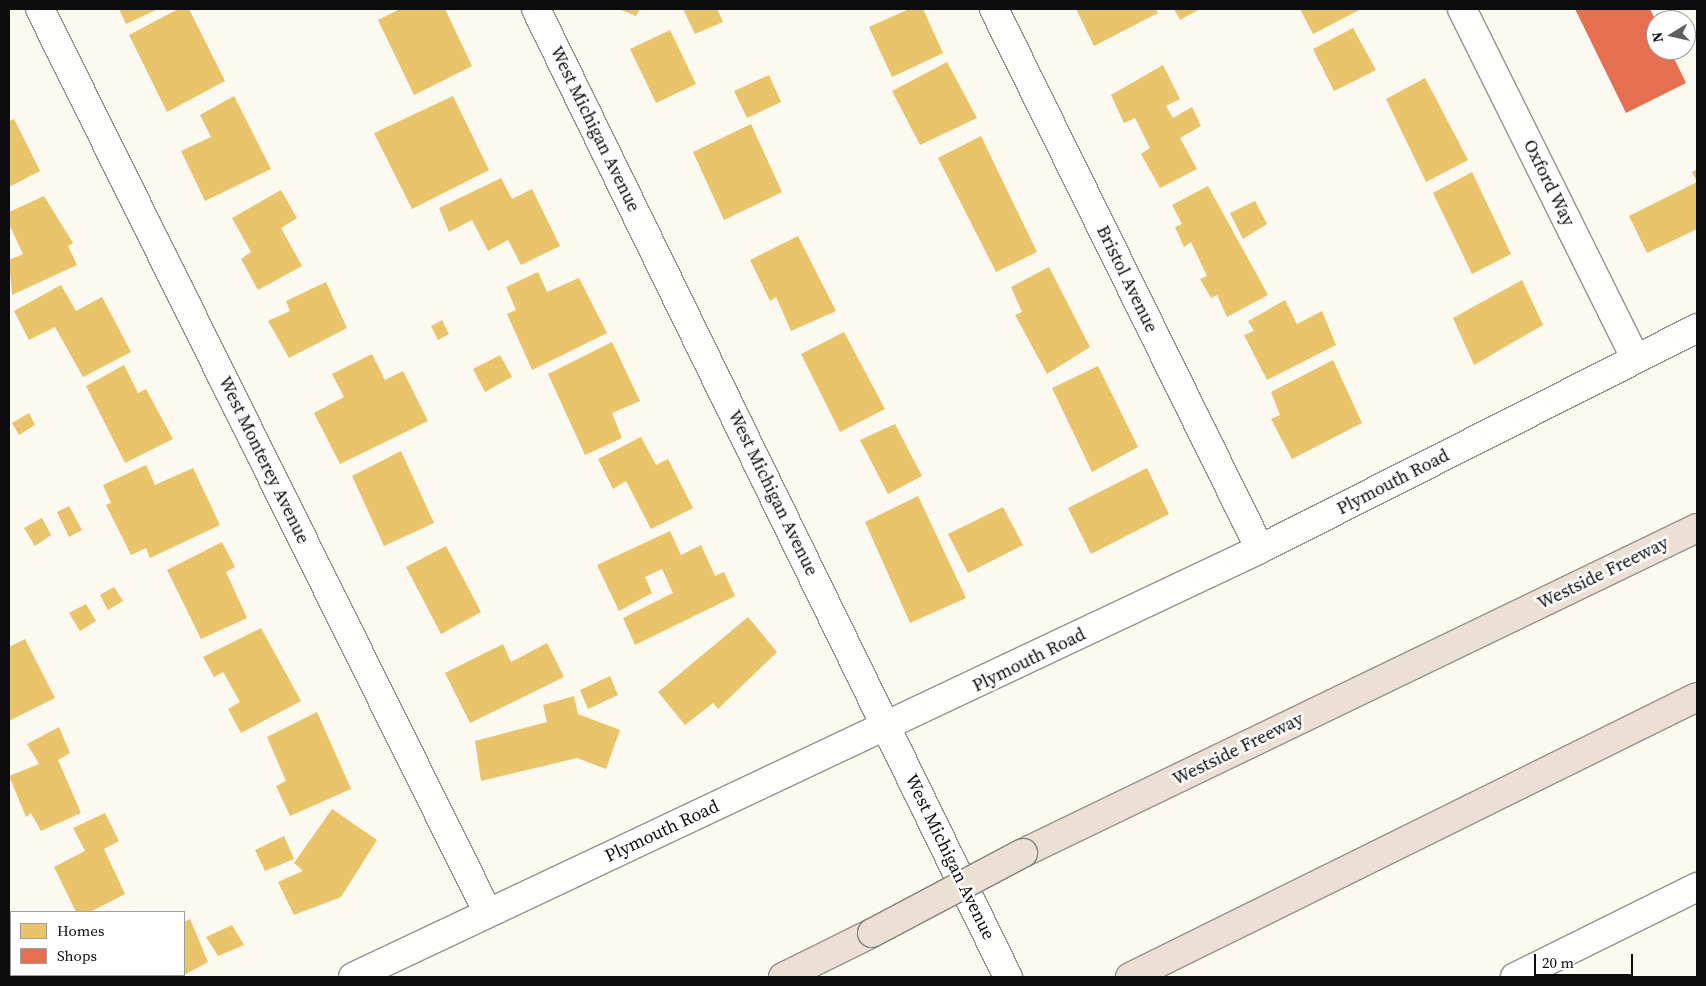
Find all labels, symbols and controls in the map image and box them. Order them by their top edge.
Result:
north arrow [1646,10,1696,60]
text: N [1646,31,1668,44]
street label: West Michigan Avenue [545,43,645,215]
street label: Oxford Way [1519,136,1579,230]
street label: Bristol Avenue [1092,222,1162,336]
street label: West Monterey Avenue [214,373,314,547]
street label: West Michigan Avenue [723,407,823,579]
street label: Plymouth Road [1333,444,1453,520]
street label: Westside Freeway [1534,532,1672,614]
street label: Plymouth Road [969,623,1089,697]
street label: Westside Freeway [1169,708,1307,790]
street label: West Michigan Avenue [900,771,1000,943]
street label: Plymouth Road [602,795,722,867]
legend [10,911,185,976]
text: Homes [57,920,104,941]
scale bar [1536,944,1635,976]
text: Shops [57,945,97,966]
text: 20 m [1542,952,1574,973]

